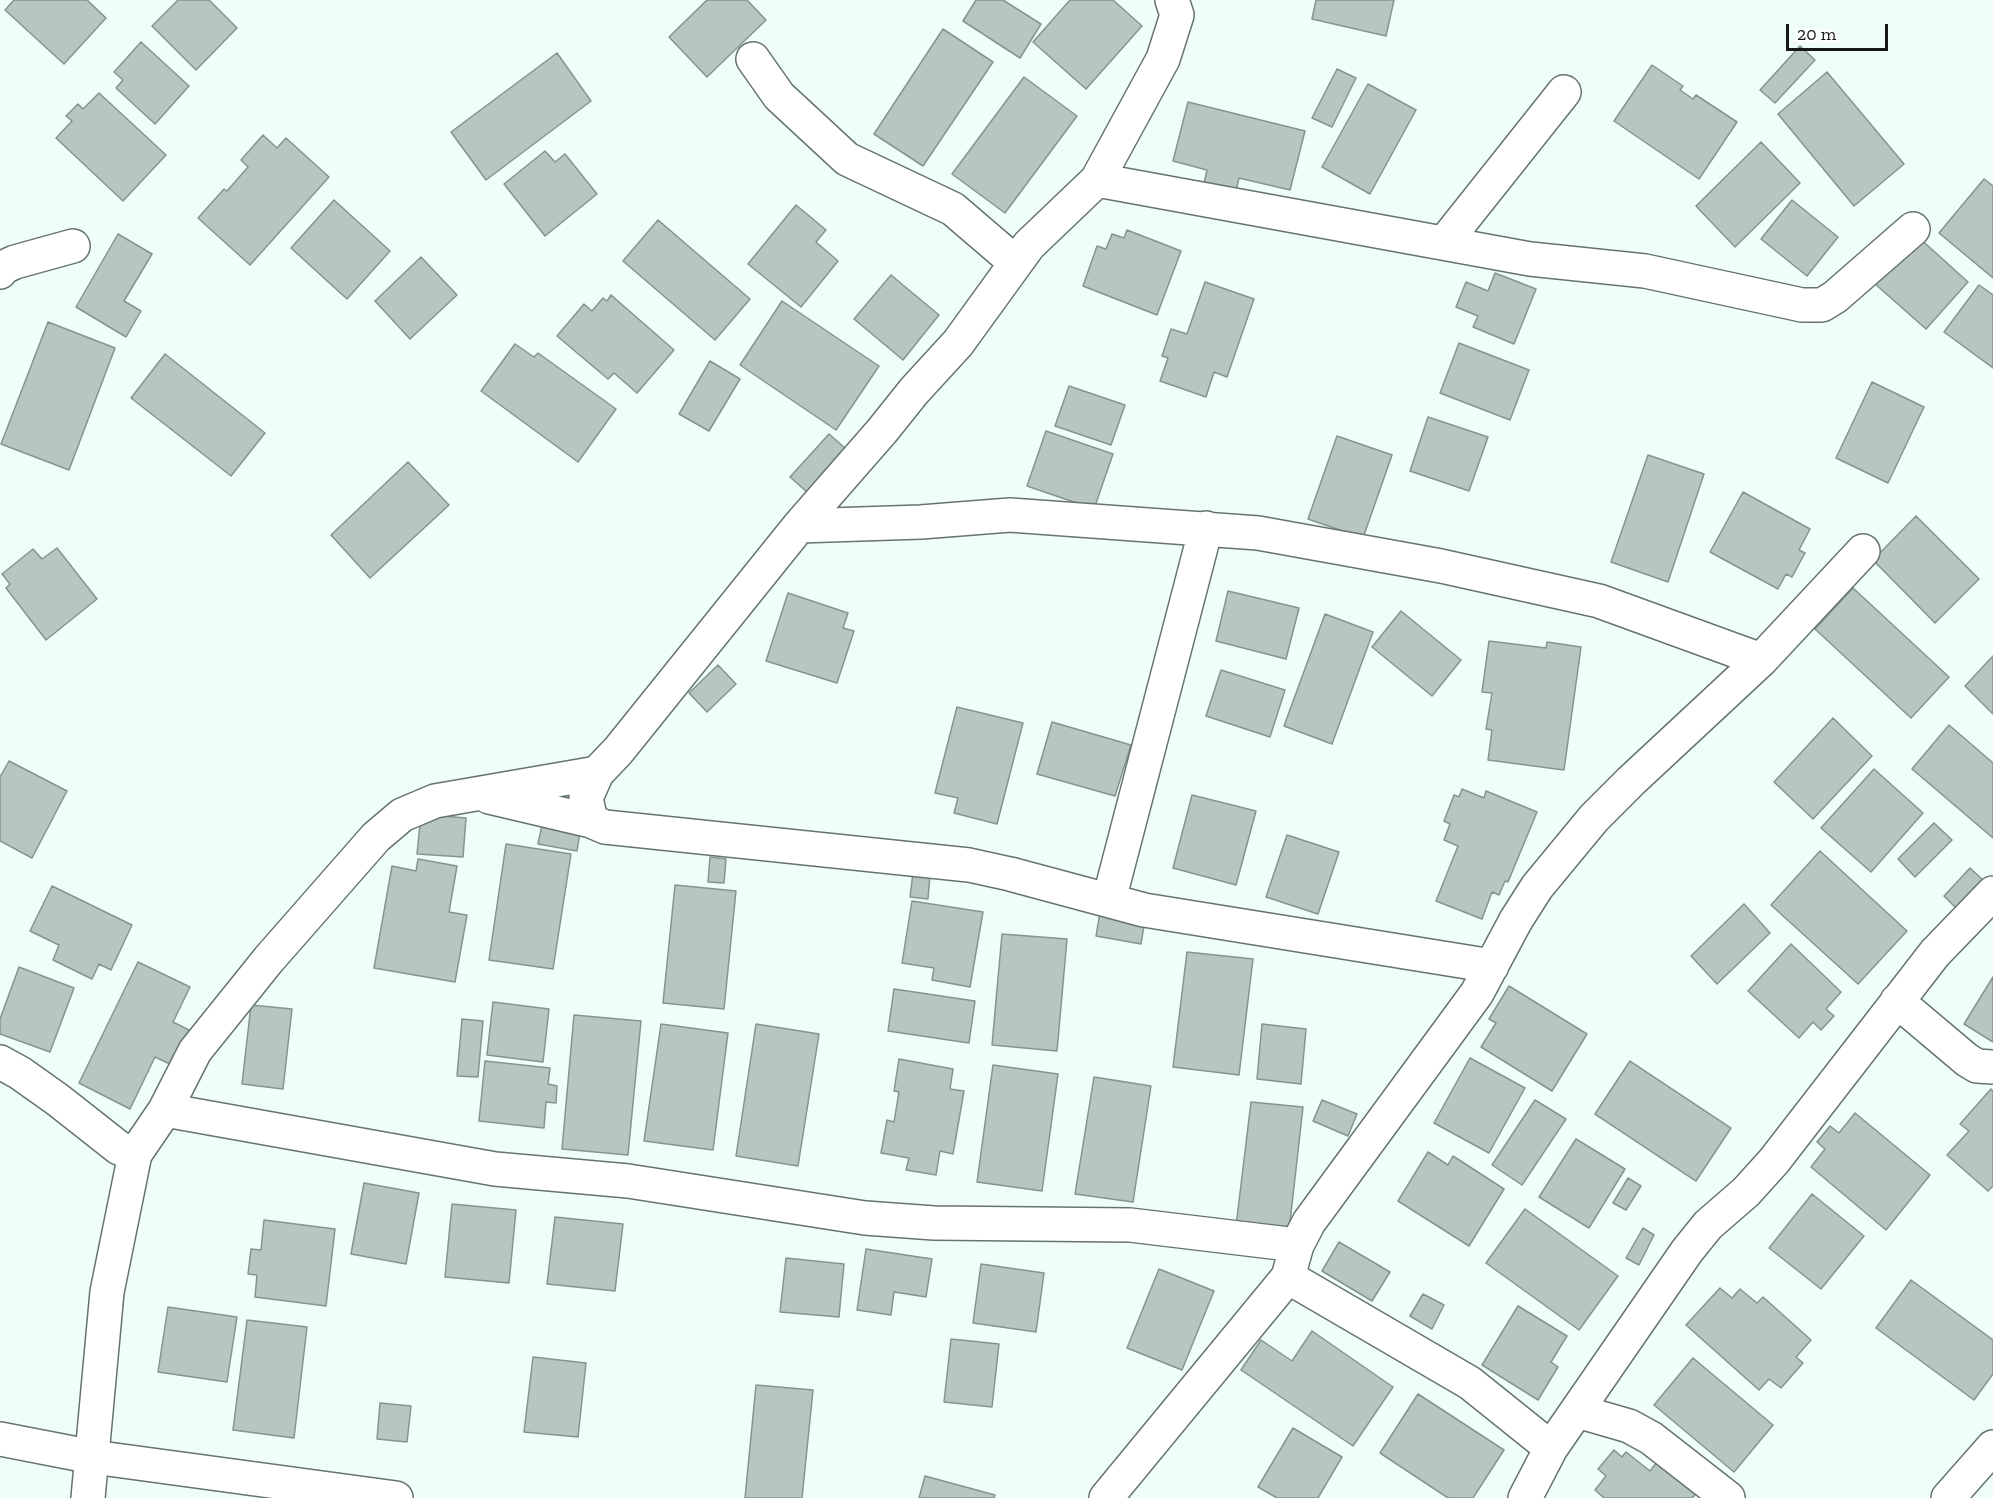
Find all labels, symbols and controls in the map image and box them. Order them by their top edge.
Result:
scale bar [1789,12,1891,50]
text: 20 m [1797,23,1836,45]

